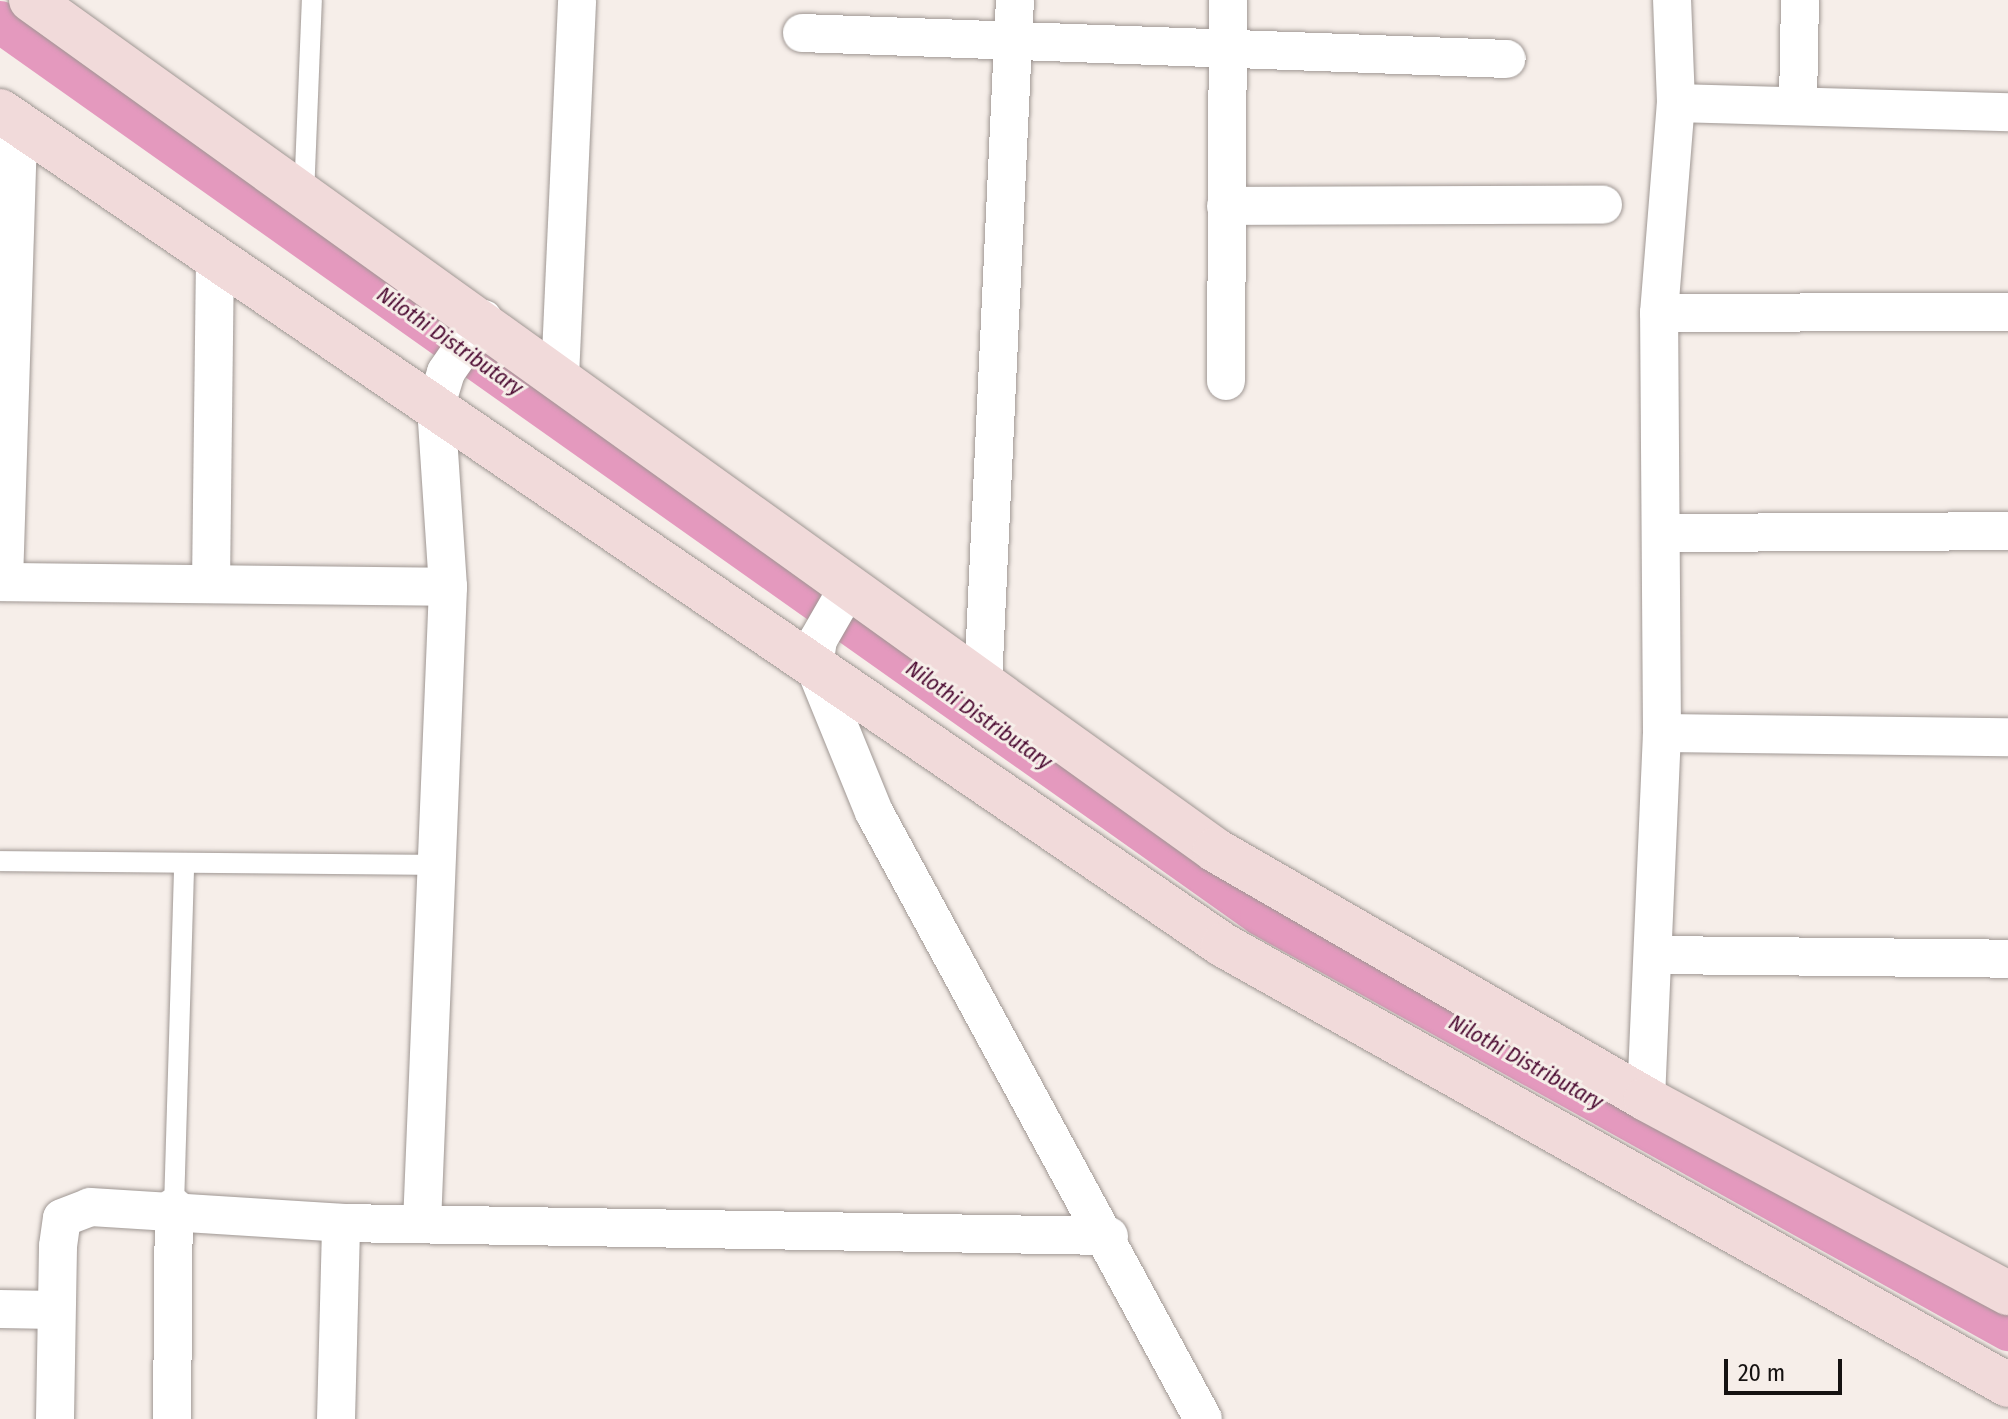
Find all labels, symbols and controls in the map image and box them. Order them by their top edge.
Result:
water label: Nilothi Distributary [372,281,528,401]
water label: Nilothi Distributary [901,655,1057,775]
water label: Nilothi Distributary [1444,1009,1608,1115]
scale bar [1728,1343,1846,1393]
text: 20 m [1738,1359,1785,1387]

